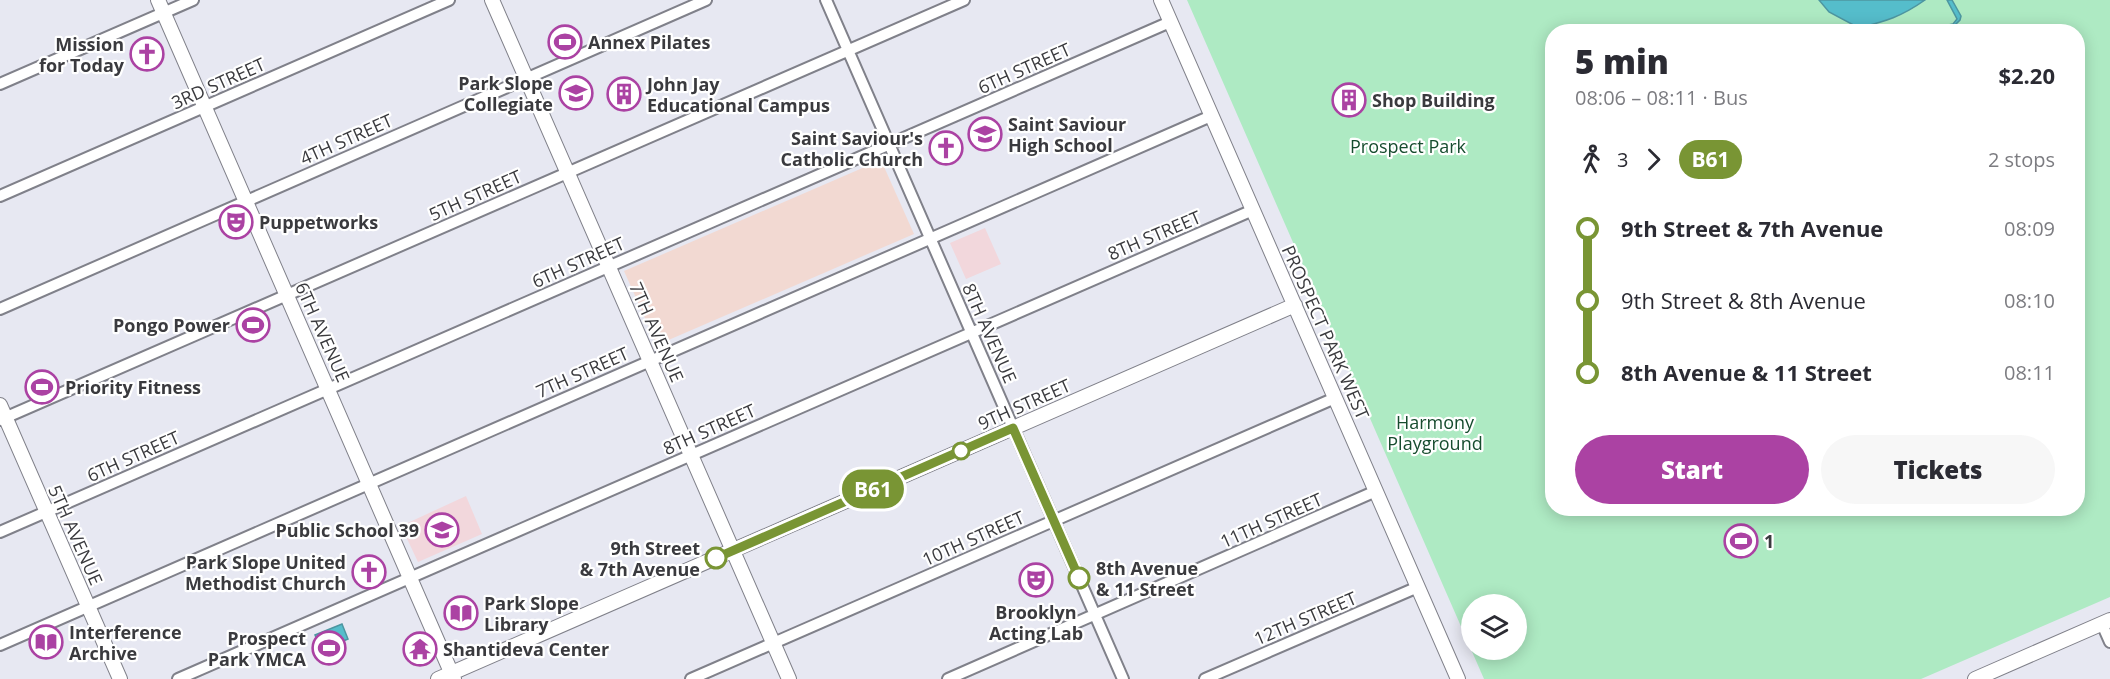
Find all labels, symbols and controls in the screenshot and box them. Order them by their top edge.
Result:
sports icon: Annex Pilates [547,24,583,60]
place label: Annex Pilates [588,30,710,54]
place label: Mission for Today [39,32,125,77]
church icon: Mission for Today [129,36,165,72]
street label: 6TH STREET [974,37,1074,99]
text: 5 min [1575,39,1669,84]
street label: 3RD STREET [167,52,269,114]
text: $2.20 [1998,60,2055,90]
place label: Park Slope Collegiate [458,71,553,116]
place label: John Jay Educational Campus [645,72,830,117]
school or university icon: Park Slope Collegiate [558,75,594,111]
building icon: John Jay Educational Campus [606,76,642,112]
building icon: Shop Building [1331,82,1367,118]
text: 08:06 – 08:11 · Bus [1575,84,1748,111]
place label: Shop Building [1372,88,1495,112]
street label: 4TH STREET [296,108,396,170]
place label: Saint Saviour High School [1008,112,1126,157]
school or university icon: Saint Saviour High School [967,116,1003,152]
place label: Saint Saviour's Catholic Church [781,126,923,171]
church icon: Saint Saviour's Catholic Church [928,130,964,166]
park label: Prospect Park [1350,134,1467,158]
icon: walk [1575,143,1608,176]
icon: forward [1637,143,1670,176]
text: B61 [1691,145,1730,173]
text: 3 [1617,146,1628,173]
text: 2 stops [1988,146,2055,173]
street label: 5TH STREET [425,164,525,226]
theatre icon: Puppetworks [218,204,254,240]
street label: 8TH STREET [1104,205,1204,265]
place label: Puppetworks [259,210,378,234]
text: 9th Street & 7th Avenue [1621,213,1883,243]
text: 08:09 [2004,215,2055,242]
street label: 6TH STREET [528,231,628,293]
street label: PROSPECT PARK WEST [1277,241,1375,423]
street label: 6TH AVENUE [290,278,356,386]
street label: 7TH AVENUE [624,278,690,386]
street label: 8TH AVENUE [957,279,1023,387]
text: 9th Street & 8th Avenue [1621,285,1866,315]
text: 08:10 [2004,287,2055,314]
sports icon: Pongo Power [235,307,271,343]
place label: Pongo Power [113,313,230,337]
street label: 7TH STREET [532,341,632,403]
text: 8th Avenue & 11 Street [1621,357,1872,387]
text: 08:11 [2004,359,2055,386]
sports icon: Priority Fitness [24,369,60,405]
street label: 9TH STREET [974,373,1074,435]
place label: Priority Fitness [65,375,201,399]
street label: 8TH STREET [659,398,759,460]
park label: Harmony Playground [1387,410,1483,455]
street label: 6TH STREET [83,425,183,487]
button: Start [1575,435,1809,504]
button: Tickets [1821,435,2055,504]
unlabelled marker [952,442,970,460]
line badge: B61 [838,470,908,508]
text: B61 [854,475,892,503]
street label: 5TH AVENUE [43,481,109,589]
street label: 11TH STREET [1216,487,1326,553]
street label: 10TH STREET [918,505,1028,571]
school or university icon: Public School 39 [424,512,460,548]
place label: Public School 39 [276,518,419,542]
sports icon: 1 [1723,523,1759,559]
place label: 1 [1764,529,1774,553]
place label: 9th Street & 7th Avenue [580,536,700,581]
marker: 9th Street & 7th Avenue [705,547,727,569]
place label: Park Slope United Methodist Church [185,550,346,595]
church icon: Park Slope United Methodist Church [351,554,387,590]
place label: 8th Avenue & 11 Street [1096,556,1198,601]
theatre icon: Brooklyn Acting Lab [1018,562,1054,598]
marker: 8th Avenue & 11 Street [1068,567,1090,589]
street label: 12TH STREET [1250,586,1360,650]
place label: Park Slope Library [484,591,579,636]
map controls [1461,594,1527,660]
button: layers [1461,594,1527,660]
library icon: Park Slope Library [443,595,479,631]
place label: Brooklyn Acting Lab [989,600,1083,645]
place label: Interference Archive [69,620,182,665]
library icon: Interference Archive [28,624,64,660]
place label: Prospect Park YMCA [208,626,307,671]
sports icon: Prospect Park YMCA [311,630,347,666]
temple icon: Shantideva Center [402,631,438,667]
place label: Shantideva Center [443,637,609,661]

